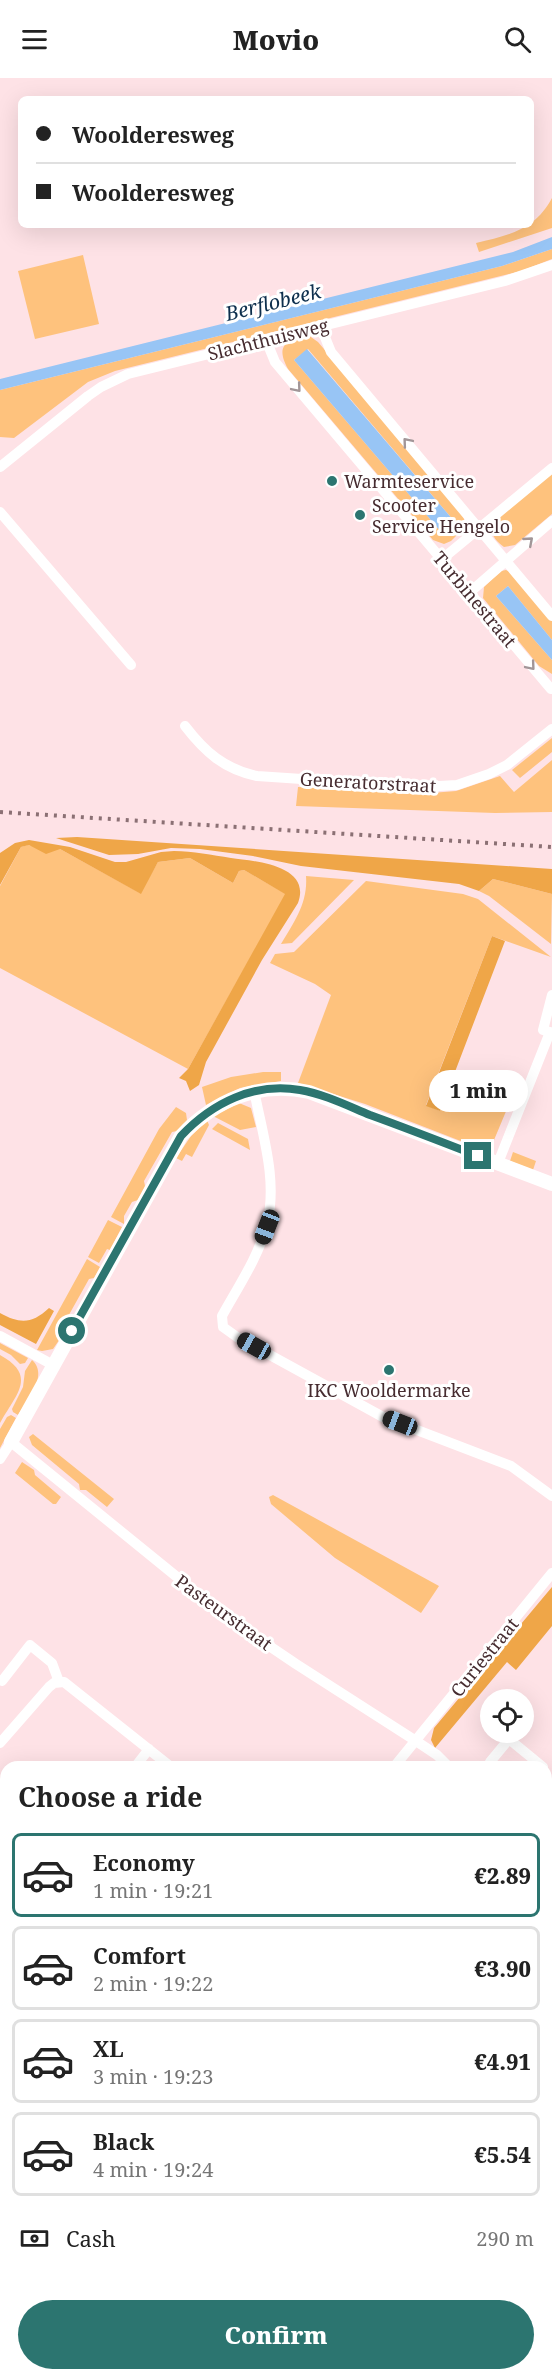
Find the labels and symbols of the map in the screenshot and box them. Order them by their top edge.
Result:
water label: Berflobeek [221,277,324,327]
street label: Slachthuisweg [205,312,331,366]
one-way arrow [290,382,301,393]
one-way arrow [403,438,414,449]
place label: Warmteservice [344,469,474,493]
marker: Warmteservice [325,474,339,488]
place label: Scooter Service Hengelo [372,493,510,538]
marker: Scooter Service Hengelo [353,508,367,522]
one-way arrow [522,537,533,548]
street label: Turbinestraat [428,546,522,652]
one-way arrow [524,659,535,670]
street label: Generatorstraat [299,766,437,798]
callout: 1 min [428,1069,528,1111]
route end [464,1142,491,1169]
car [252,1207,282,1247]
route start [58,1317,85,1344]
car [234,1329,274,1363]
marker: IKC Wooldermarke [382,1363,396,1377]
place label: IKC Wooldermarke [307,1378,471,1402]
car [380,1408,420,1438]
street label: Pasteurstraat [171,1569,277,1655]
street label: Curiestraat [445,1612,523,1702]

